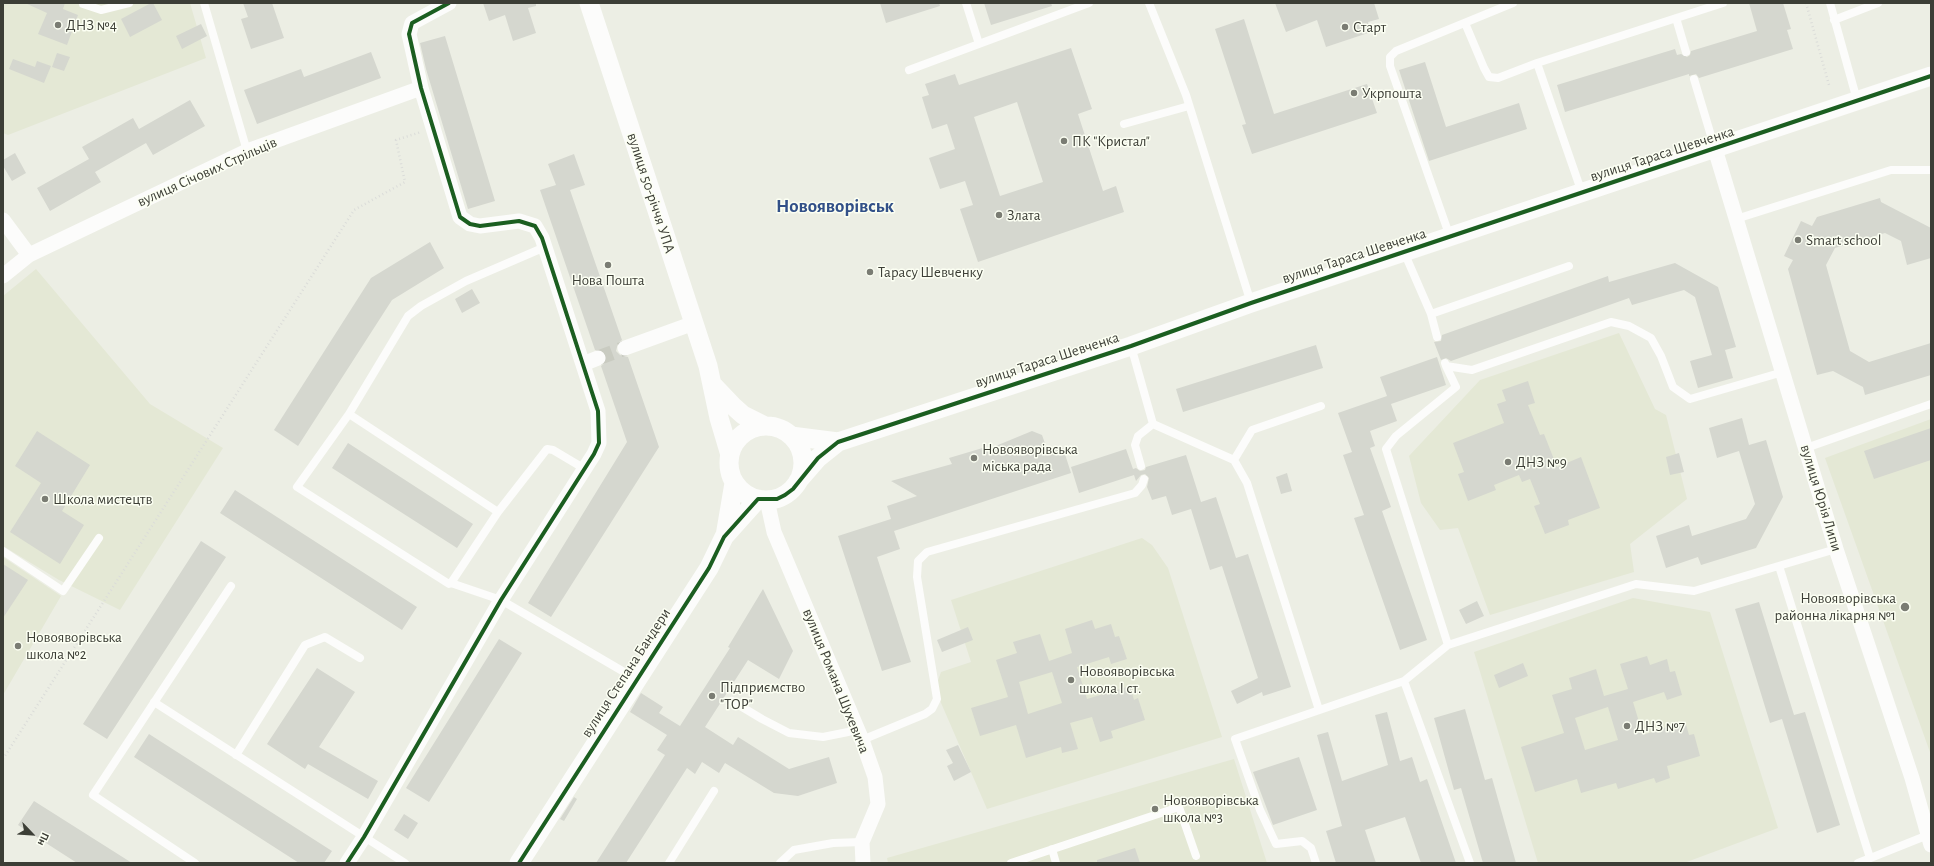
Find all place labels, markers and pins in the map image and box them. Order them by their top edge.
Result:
place label: ДНЗ №4 [66,16,117,34]
place label: Старт [1353,18,1386,36]
marker: ДНЗ №4 [53,20,63,30]
marker: Старт [1340,22,1350,32]
place label: Укрпошта [1362,84,1422,102]
marker: Укрпошта [1349,88,1359,98]
place label: ПК "Кристал" [1072,132,1150,150]
marker: ПК "Кристал" [1059,136,1069,146]
place label: Злата [1007,206,1041,224]
marker: Злата [994,210,1004,220]
place label: Smart school [1806,231,1881,249]
marker: Smart school [1793,235,1803,245]
marker: Нова Пошта [603,260,613,270]
place label: Тарасу Шевченку [878,263,983,281]
marker: Тарасу Шевченку [865,267,875,277]
place label: Нова Пошта [571,271,645,289]
place label: Новояворівська міська рада [982,440,1078,475]
marker: Новояворівська міська рада [969,453,979,463]
place label: ДНЗ №9 [1516,453,1567,471]
marker: ДНЗ №9 [1503,457,1513,467]
place label: Школа мистецтв [53,490,152,508]
marker: Школа мистецтв [40,494,50,504]
place label: Новояворівська районна лікарня №1 [1775,589,1896,624]
marker: Новояворівська районна лікарня №1 [1899,601,1911,613]
place label: Новояворівська школа №2 [26,628,122,663]
marker: Новояворівська школа №2 [13,641,23,651]
place label: Новояворівська школа І ст. [1079,662,1175,697]
marker: Новояворівська школа І ст. [1066,675,1076,685]
place label: Підприємство "ТОР" [720,678,805,713]
marker: Підприємство "ТОР" [707,691,717,701]
place label: ДНЗ №7 [1635,717,1685,735]
marker: ДНЗ №7 [1622,721,1632,731]
place label: Новояворівська школа №3 [1163,791,1259,826]
marker: Новояворівська школа №3 [1150,804,1160,814]

